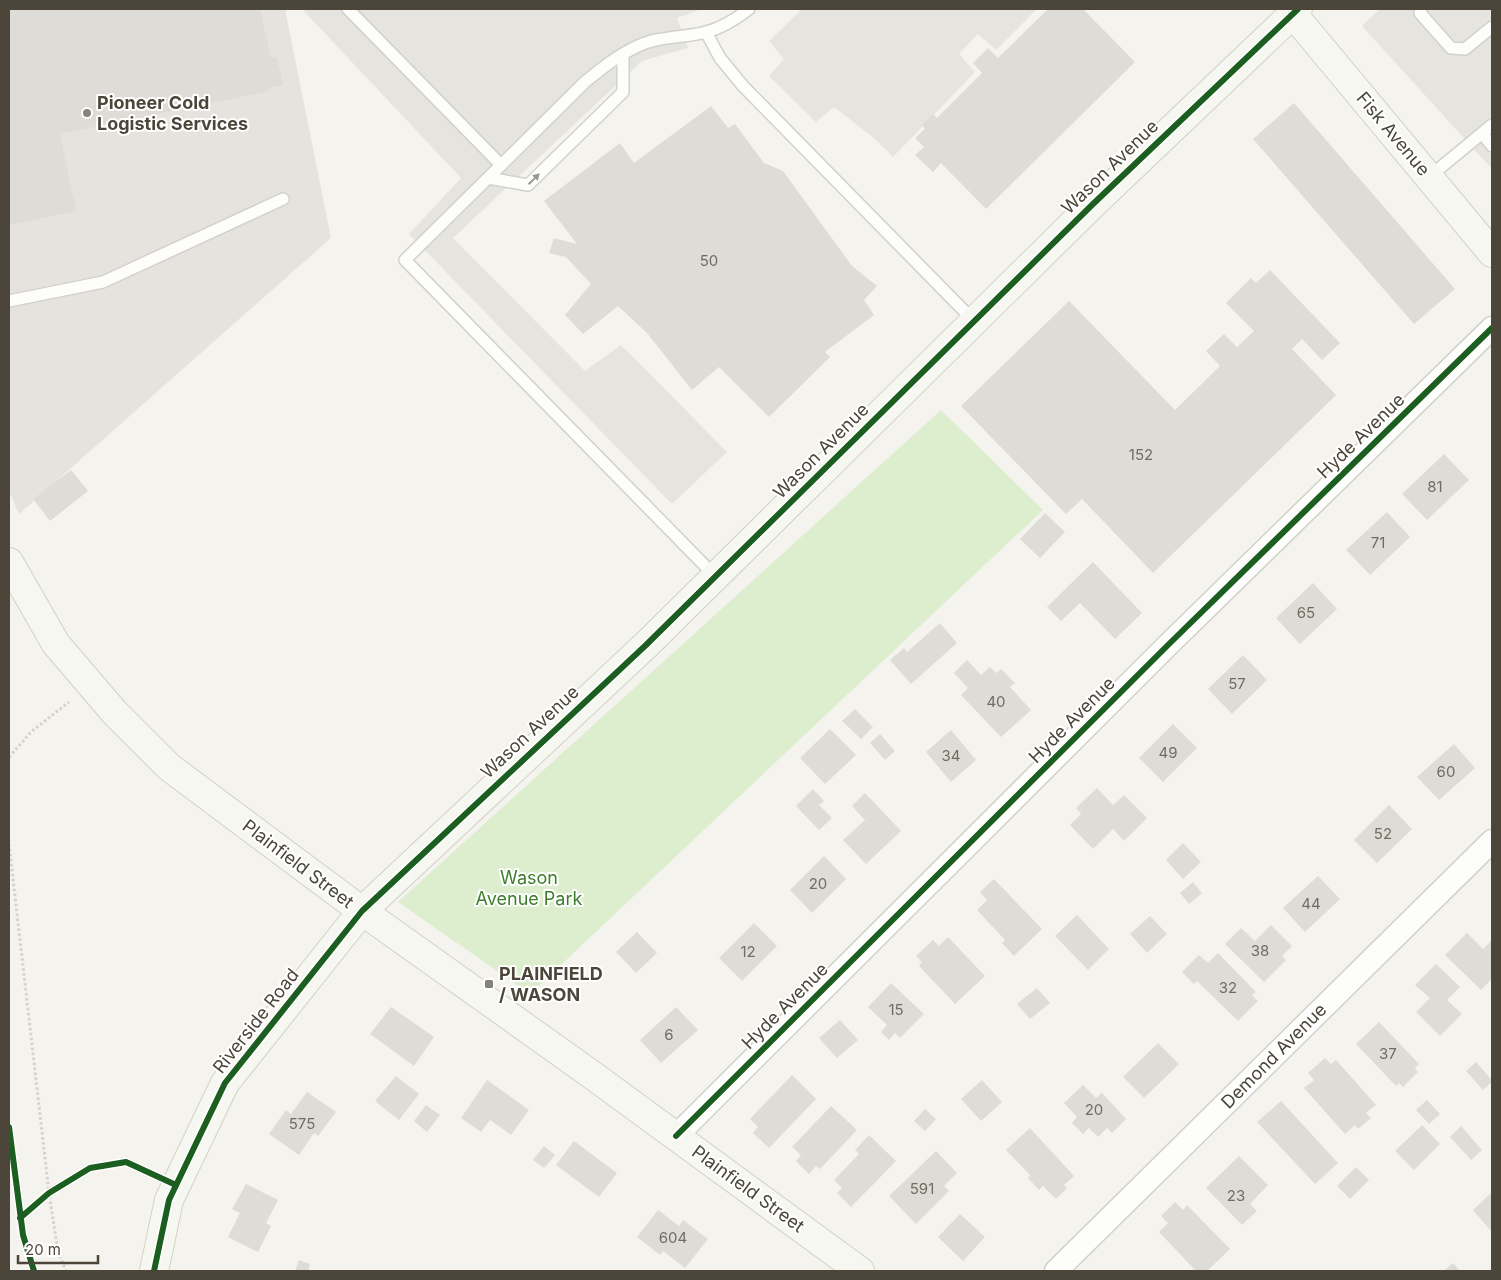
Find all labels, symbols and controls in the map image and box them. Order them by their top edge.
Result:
street label: Fisk Avenue [1352,88,1434,180]
place label: Pioneer Cold Logistic Services [97,92,248,134]
marker: Pioneer Cold Logistic Services [81,107,93,119]
street label: Wason Avenue [1057,115,1162,218]
one-way arrow [528,173,540,185]
house number: 50 [700,251,718,270]
street label: Hyde Avenue [1313,389,1409,482]
street label: Wason Avenue [769,399,873,503]
house number: 152 [1129,445,1153,464]
house number: 81 [1427,477,1443,496]
house number: 71 [1371,533,1385,552]
house number: 65 [1297,603,1315,622]
street label: Hyde Avenue [1024,672,1119,767]
house number: 57 [1228,674,1246,693]
street label: Wason Avenue [476,681,583,782]
house number: 40 [986,692,1006,711]
house number: 49 [1159,743,1178,762]
house number: 34 [942,746,960,765]
house number: 60 [1437,762,1455,781]
street label: Plainfield Street [239,815,358,912]
house number: 52 [1374,824,1392,843]
park label: Wason Avenue Park [476,867,583,909]
house number: 20 [809,874,827,893]
house number: 44 [1301,894,1321,913]
house number: 38 [1251,941,1269,960]
house number: 12 [740,942,756,961]
street label: Hyde Avenue [737,958,832,1053]
place label: PLAINFIELD / WASON [499,963,603,1005]
street label: Riverside Road [208,964,303,1077]
marker: PLAINFIELD / WASON [483,978,495,990]
house number: 32 [1219,978,1237,997]
street label: Demond Avenue [1217,999,1331,1113]
house number: 15 [888,1000,904,1019]
house number: 6 [664,1025,674,1044]
house number: 37 [1379,1044,1397,1063]
house number: 20 [1085,1100,1103,1119]
house number: 575 [289,1114,315,1133]
street label: Plainfield Street [688,1141,809,1236]
house number: 591 [910,1179,934,1198]
house number: 23 [1227,1186,1245,1205]
house number: 604 [659,1228,687,1247]
scale bar [18,1232,98,1264]
text: 20 m [25,1240,61,1259]

